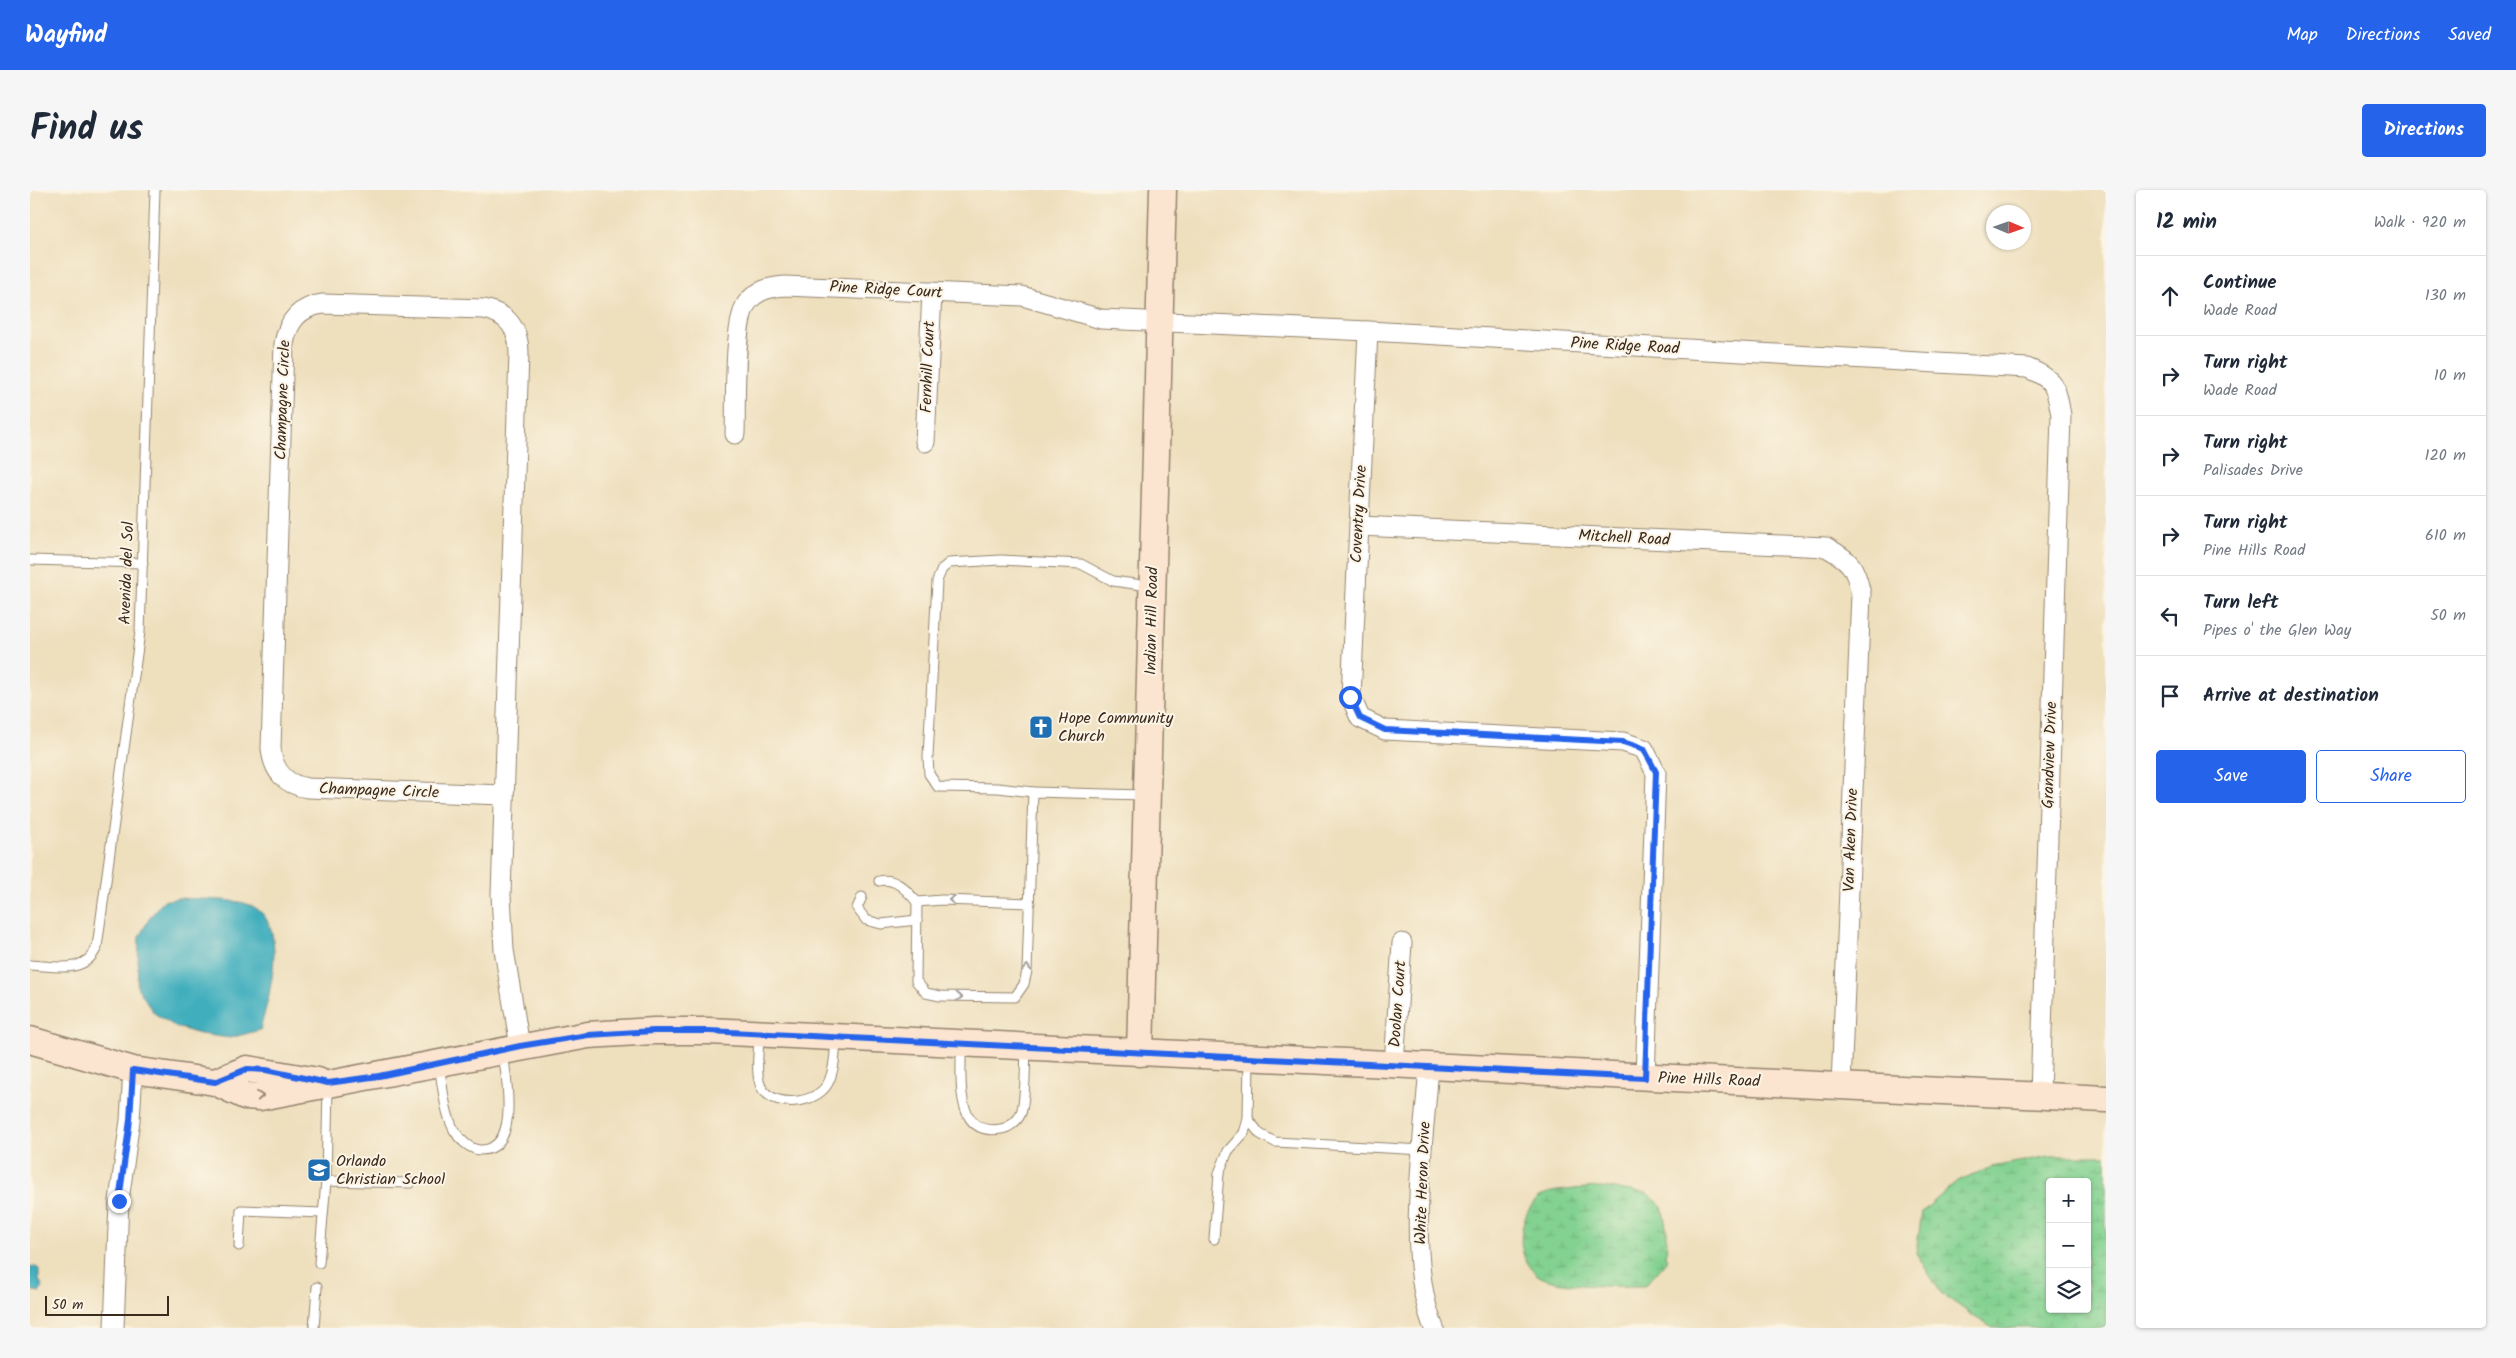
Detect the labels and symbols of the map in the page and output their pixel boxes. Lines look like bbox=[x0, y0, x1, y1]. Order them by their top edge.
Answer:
north arrow bbox=[1986, 205, 2031, 250]
street label: Pine Ridge Court bbox=[829, 275, 944, 305]
street label: Fernhill Court bbox=[914, 320, 942, 413]
street label: Pine Ridge Road bbox=[1570, 331, 1681, 361]
street label: Champagne Circle bbox=[268, 339, 298, 461]
street label: Coventry Drive bbox=[1344, 464, 1374, 564]
street label: Avenida del Sol bbox=[113, 521, 141, 625]
street label: Mitchell Road bbox=[1577, 523, 1672, 553]
street label: Indian Hill Road bbox=[1139, 565, 1165, 676]
route start bbox=[1339, 686, 1362, 709]
street label: Grandview Drive bbox=[2036, 701, 2064, 809]
place label: Hope Community Church bbox=[1058, 706, 1174, 749]
church icon: Hope Community Church bbox=[1028, 714, 1054, 740]
street label: Champagne Circle bbox=[318, 776, 440, 806]
street label: Van Aken Drive bbox=[1837, 788, 1865, 892]
one-way arrow bbox=[948, 895, 956, 906]
street label: Doolan Court bbox=[1382, 959, 1414, 1048]
one-way arrow bbox=[1021, 964, 1032, 972]
one-way arrow bbox=[955, 991, 963, 1002]
street label: Pine Hills Road bbox=[1657, 1066, 1762, 1094]
one-way arrow bbox=[256, 1091, 264, 1102]
street label: White Heron Drive bbox=[1408, 1121, 1438, 1245]
place label: Orlando Christian School bbox=[336, 1149, 445, 1192]
school or university icon: Orlando Christian School bbox=[306, 1157, 332, 1183]
route end bbox=[108, 1190, 131, 1213]
scale bar bbox=[45, 1293, 169, 1316]

